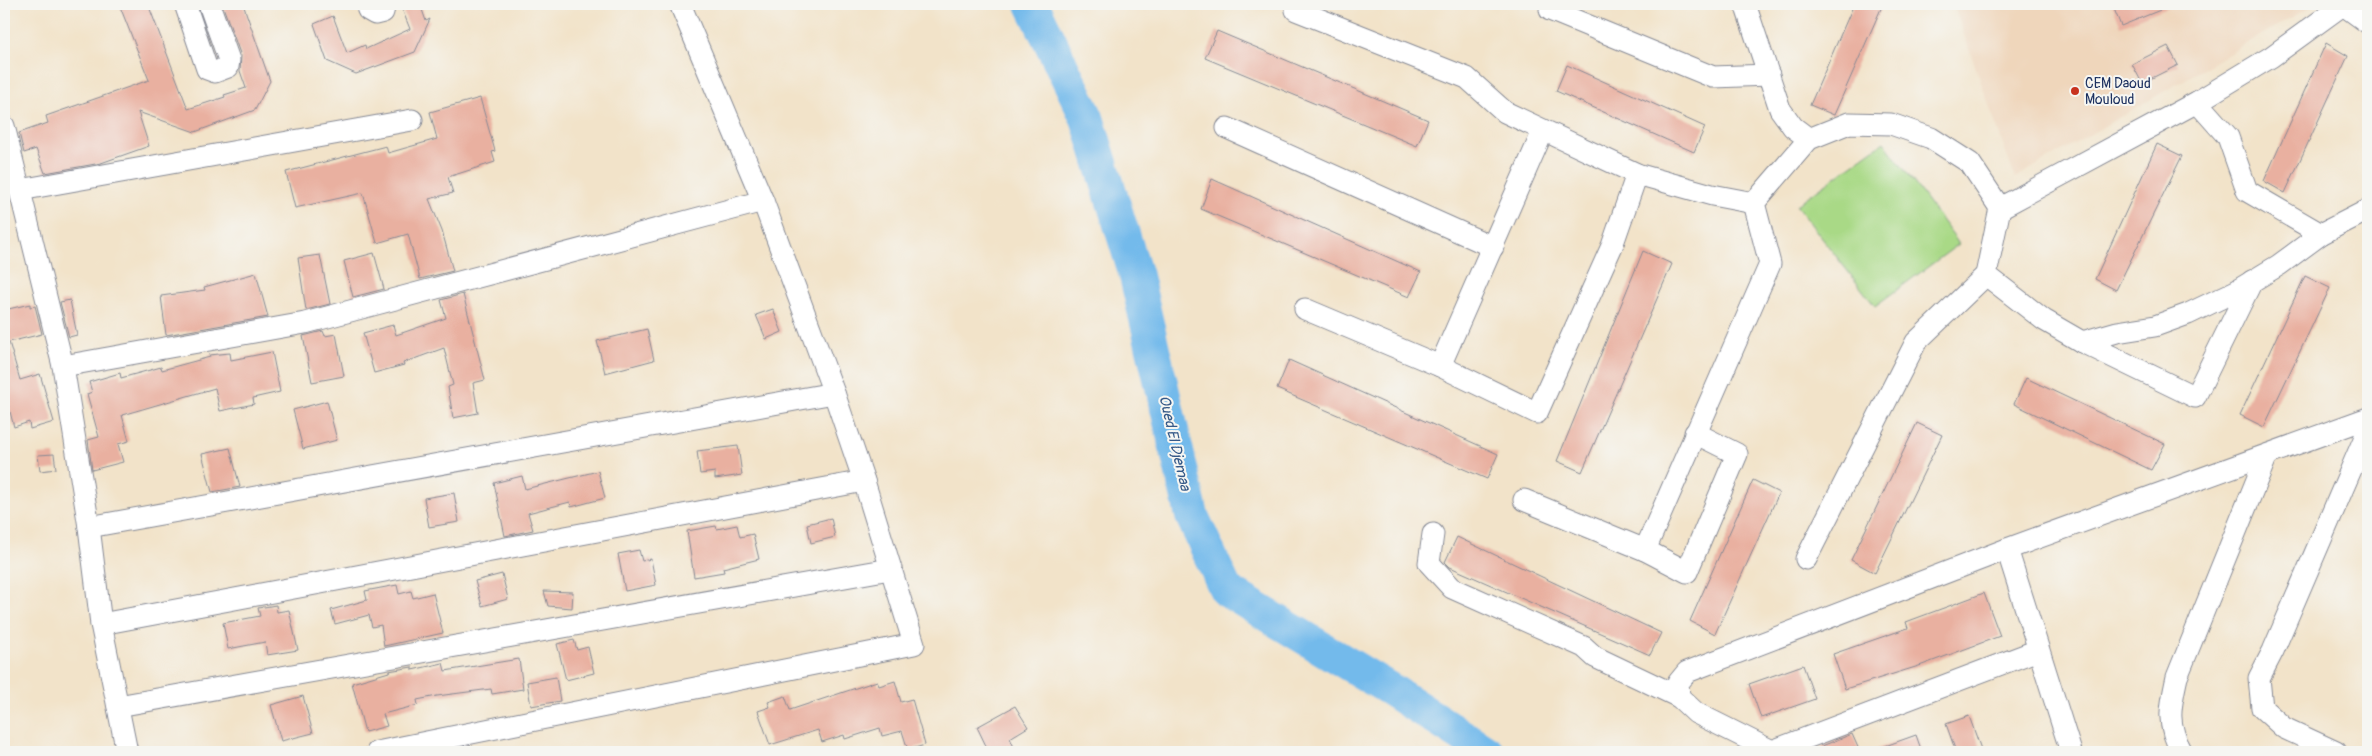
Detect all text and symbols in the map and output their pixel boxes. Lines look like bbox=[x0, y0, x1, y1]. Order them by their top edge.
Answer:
place label: CEM Daoud Mouloud bbox=[2085, 75, 2151, 108]
marker: CEM Daoud Mouloud bbox=[2069, 85, 2081, 97]
water label: Oued El Djemaa bbox=[1154, 394, 1195, 494]

